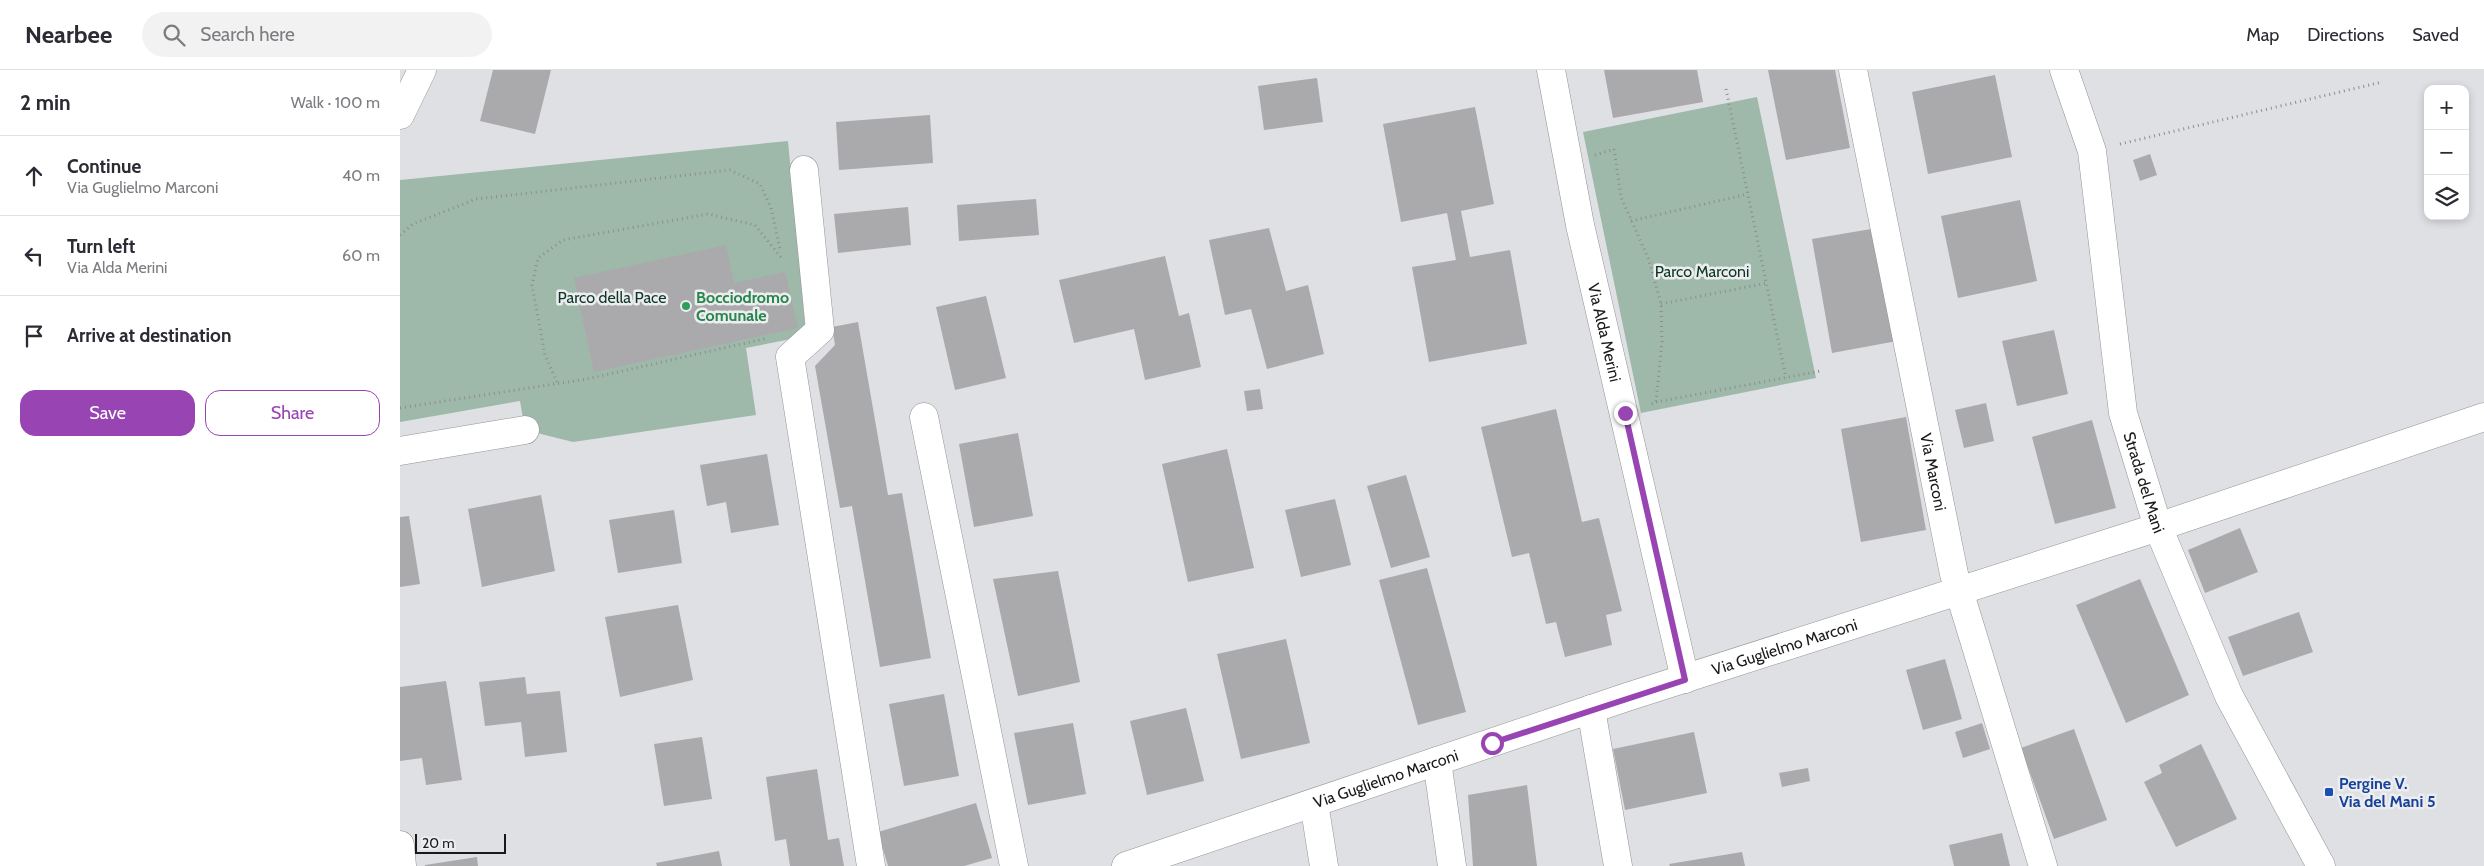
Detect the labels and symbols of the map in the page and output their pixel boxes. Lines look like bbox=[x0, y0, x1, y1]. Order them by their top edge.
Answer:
park label: Parco Marconi bbox=[1655, 262, 1749, 281]
street label: Via Alda Merini bbox=[1584, 281, 1625, 384]
park label: Parco della Pace bbox=[558, 288, 666, 307]
place label: Bocciodromo Comunale bbox=[696, 288, 789, 325]
marker: Bocciodromo Comunale bbox=[680, 300, 692, 312]
route end bbox=[1614, 402, 1637, 425]
street label: Strada del Mani bbox=[2119, 430, 2168, 536]
street label: Via Marconi bbox=[1916, 432, 1950, 513]
street label: Via Guglielmo Marconi bbox=[1709, 615, 1860, 679]
route start bbox=[1481, 732, 1504, 755]
street label: Via Guglielmo Marconi bbox=[1311, 746, 1461, 812]
place label: Pergine V. Via del Mani 5 bbox=[2339, 774, 2435, 811]
marker: Pergine V. Via del Mani 5 bbox=[2323, 786, 2335, 798]
scale bar bbox=[415, 831, 506, 854]

